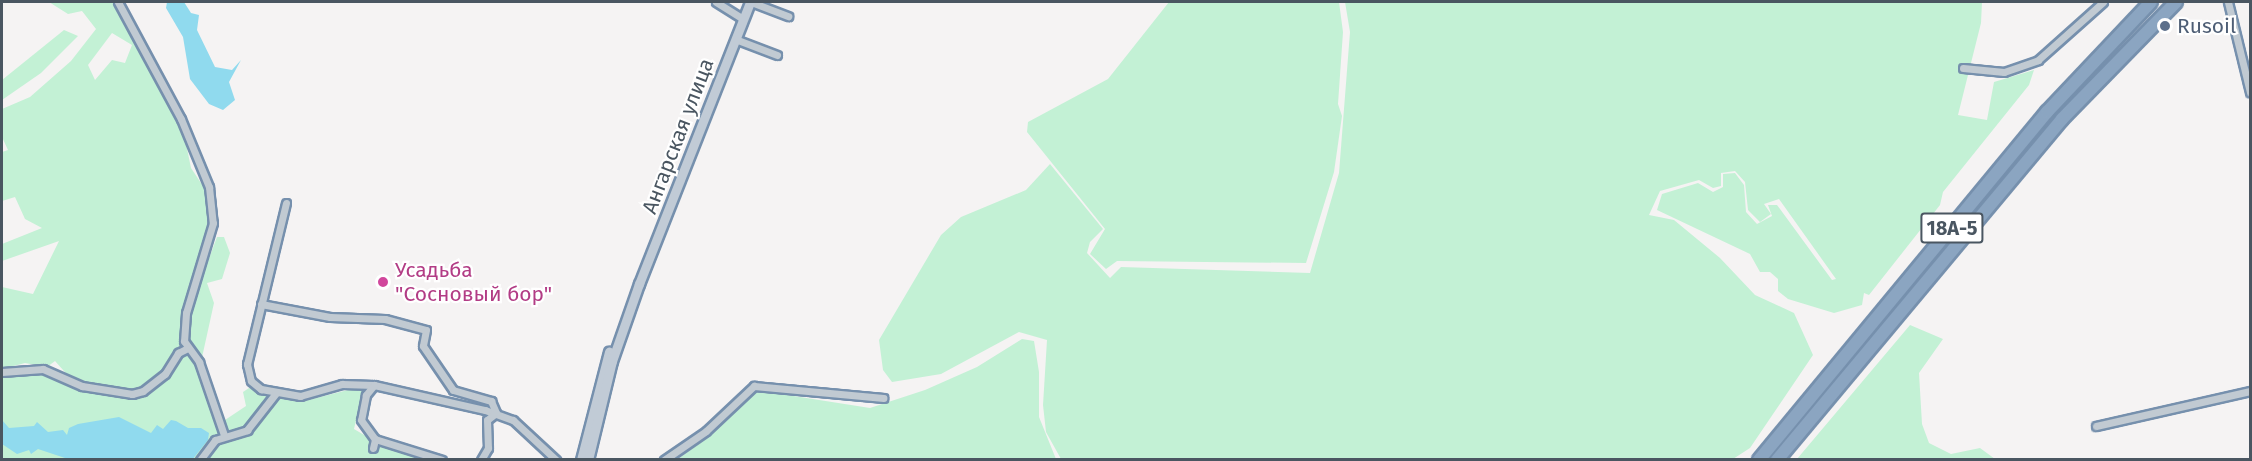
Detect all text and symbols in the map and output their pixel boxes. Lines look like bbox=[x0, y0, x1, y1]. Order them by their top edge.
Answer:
place label: Rusoil bbox=[2177, 13, 2236, 39]
marker: Rusoil bbox=[2158, 19, 2172, 33]
street label: Ангарская улица bbox=[637, 55, 719, 217]
road number: 18А-5 bbox=[1919, 211, 1985, 245]
place label: Усадьба "Сосновый бор" bbox=[395, 257, 552, 307]
marker: Усадьба "Сосновый бор" bbox=[376, 275, 390, 289]

